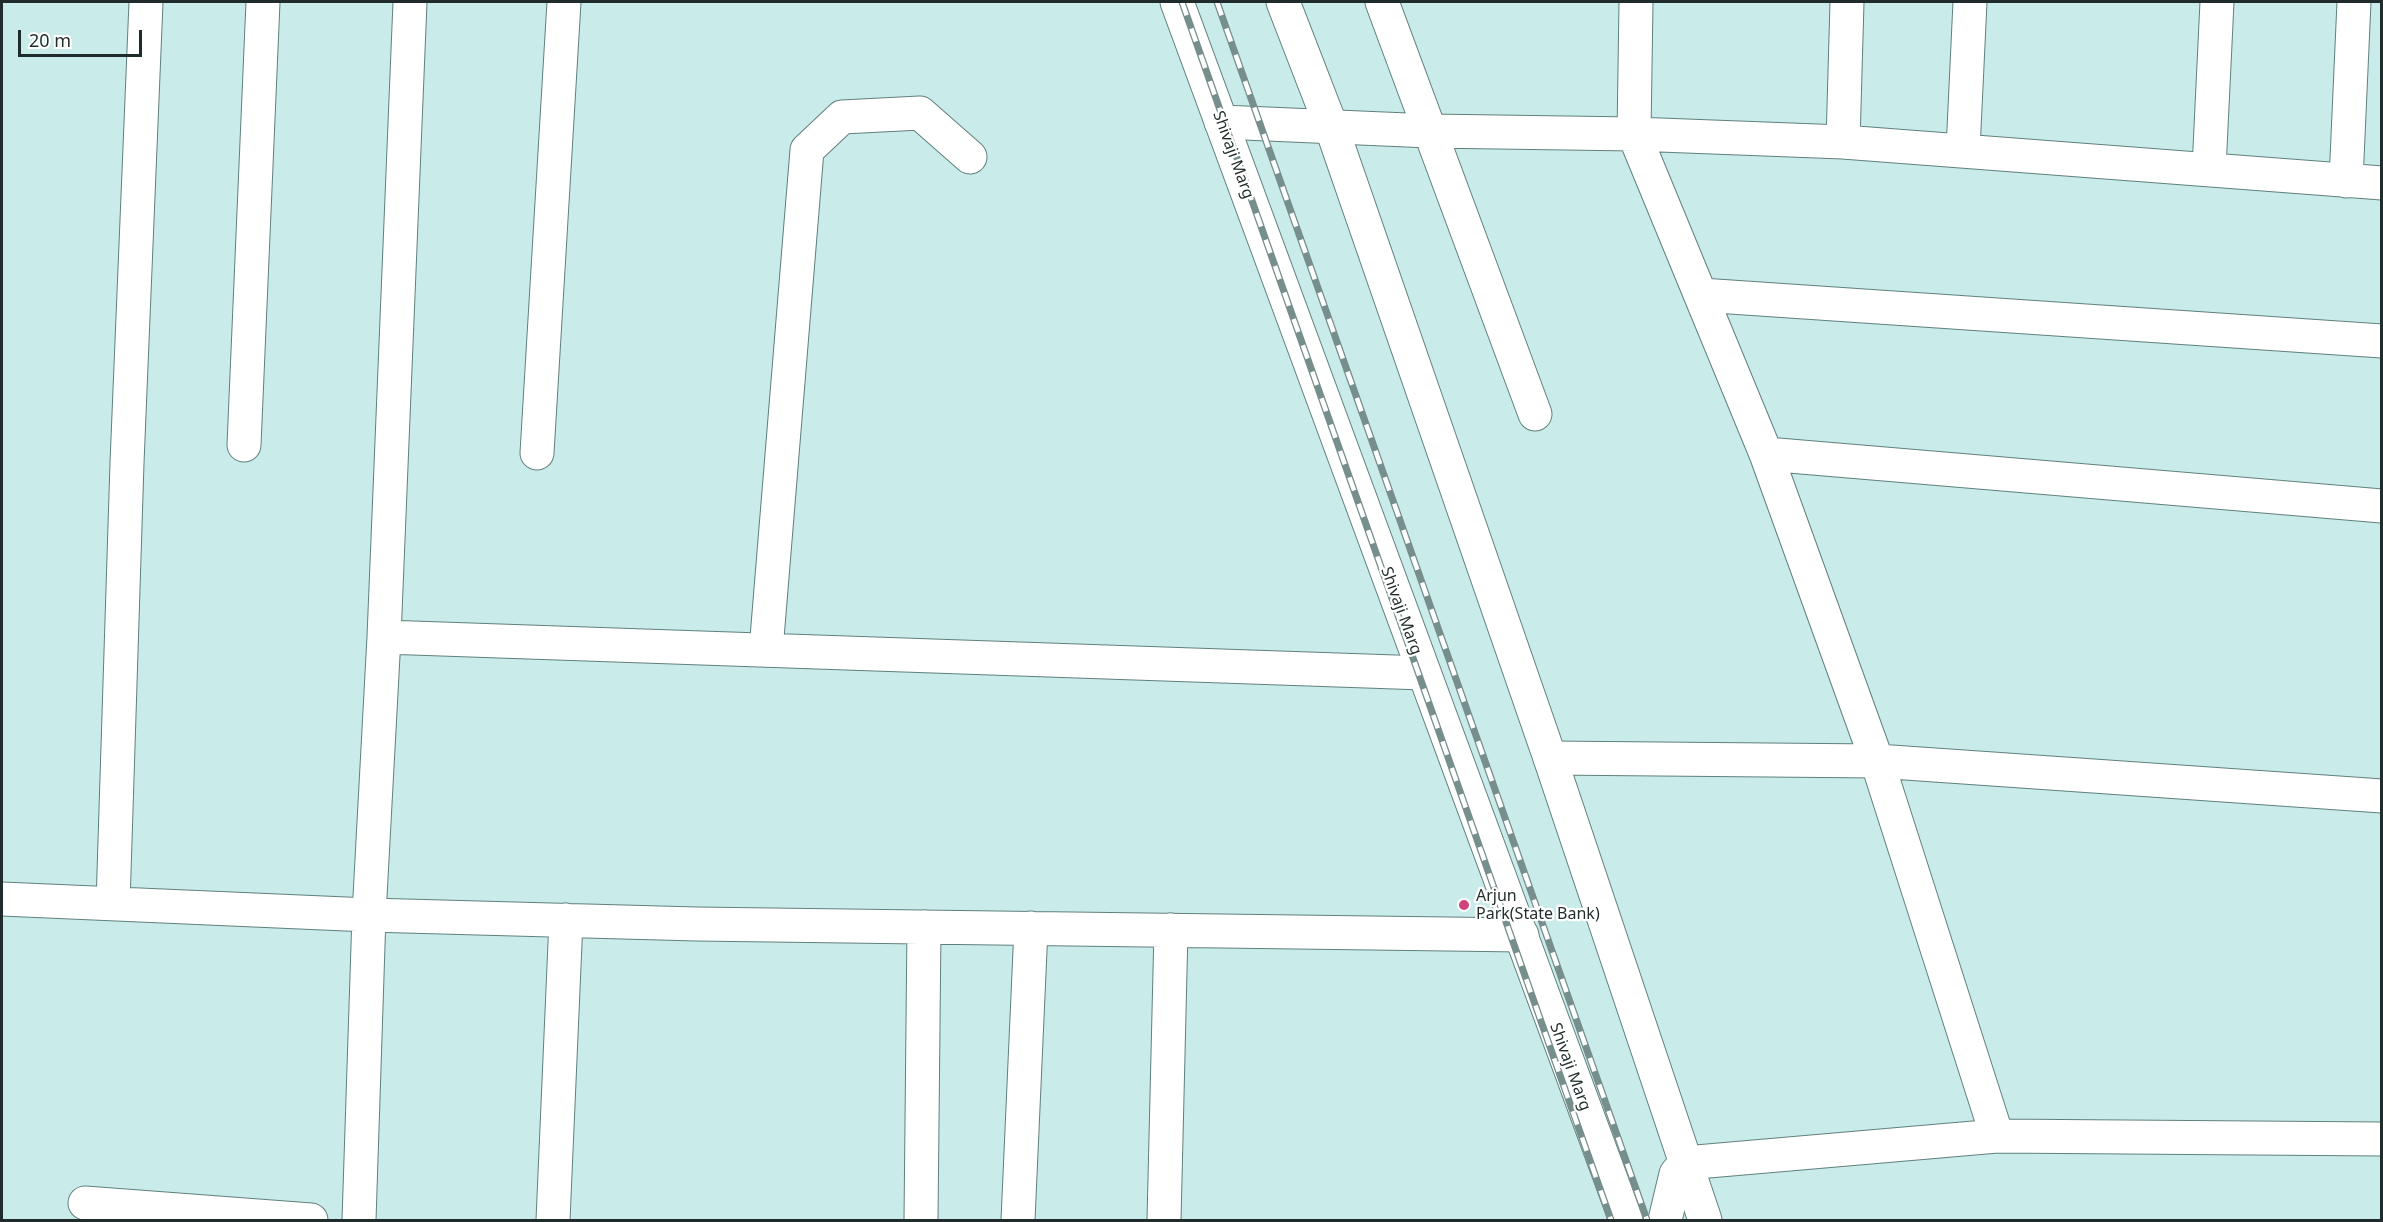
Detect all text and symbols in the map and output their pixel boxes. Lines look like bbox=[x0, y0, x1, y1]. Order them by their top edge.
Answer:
scale bar bbox=[21, 18, 146, 56]
text: 20 m bbox=[29, 28, 71, 52]
street label: Shivaji Marg bbox=[1208, 108, 1258, 202]
street label: Shivaji Marg bbox=[1376, 564, 1426, 658]
place label: Arjun Park(State Bank) bbox=[1476, 886, 1600, 924]
marker: Arjun Park(State Bank) bbox=[1457, 898, 1471, 912]
street label: Shivaji Marg bbox=[1545, 1020, 1595, 1114]

